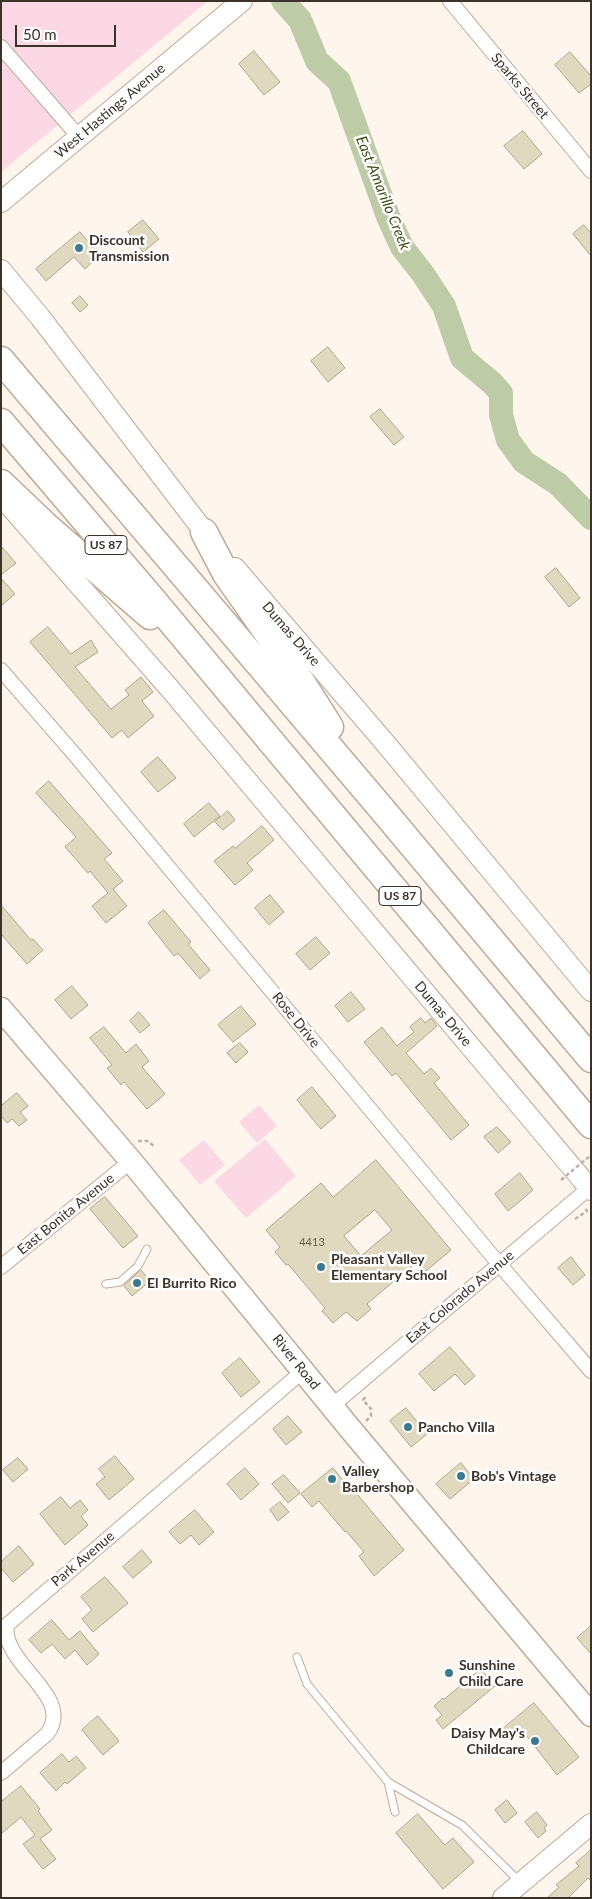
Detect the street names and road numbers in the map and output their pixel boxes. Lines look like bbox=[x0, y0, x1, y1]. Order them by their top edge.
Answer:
street label: Sparks Street bbox=[488, 50, 552, 122]
street label: West Hastings Avenue bbox=[51, 60, 169, 162]
road number: US 87 bbox=[85, 536, 127, 554]
street label: Dumas Drive bbox=[258, 598, 324, 670]
road number: US 87 bbox=[379, 886, 421, 906]
street label: Dumas Drive bbox=[411, 978, 475, 1050]
street label: Rose Drive bbox=[268, 989, 324, 1051]
street label: East Bonita Avenue bbox=[14, 1170, 118, 1258]
street label: East Colorado Avenue bbox=[403, 1247, 517, 1347]
street label: River Road bbox=[269, 1331, 323, 1393]
street label: Park Avenue bbox=[48, 1528, 118, 1590]

